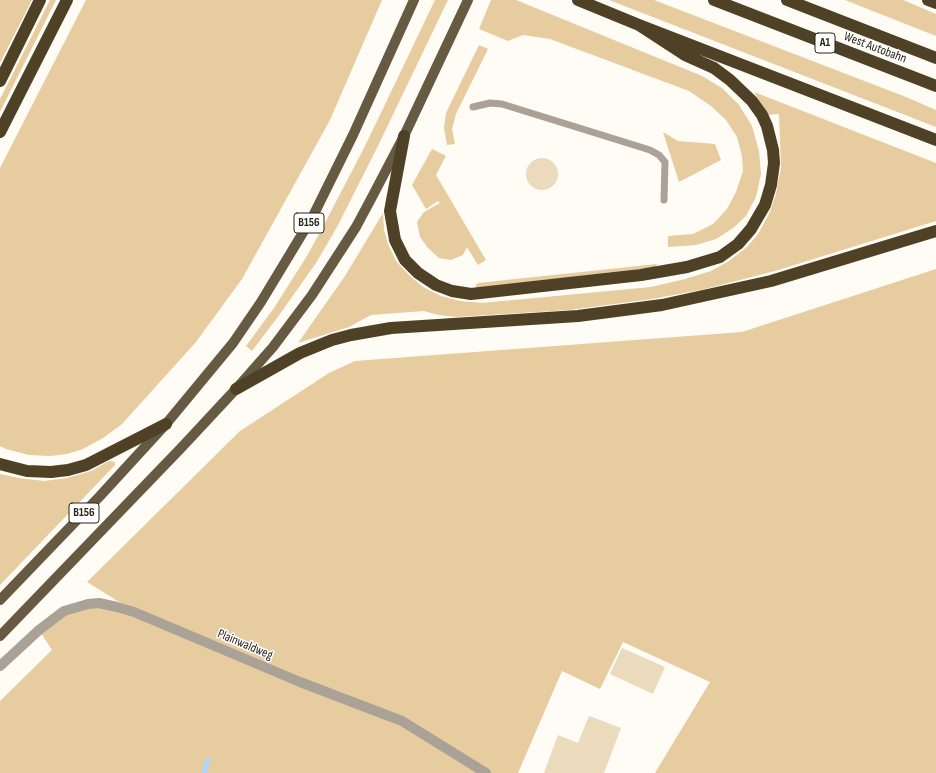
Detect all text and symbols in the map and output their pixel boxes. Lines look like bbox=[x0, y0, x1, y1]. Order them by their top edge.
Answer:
street label: West Autobahn bbox=[841, 29, 909, 67]
road number: A1 bbox=[815, 33, 835, 53]
road number: B156 bbox=[294, 213, 324, 233]
road number: B156 bbox=[69, 503, 99, 523]
street label: Plainwaldweg bbox=[215, 626, 275, 664]

